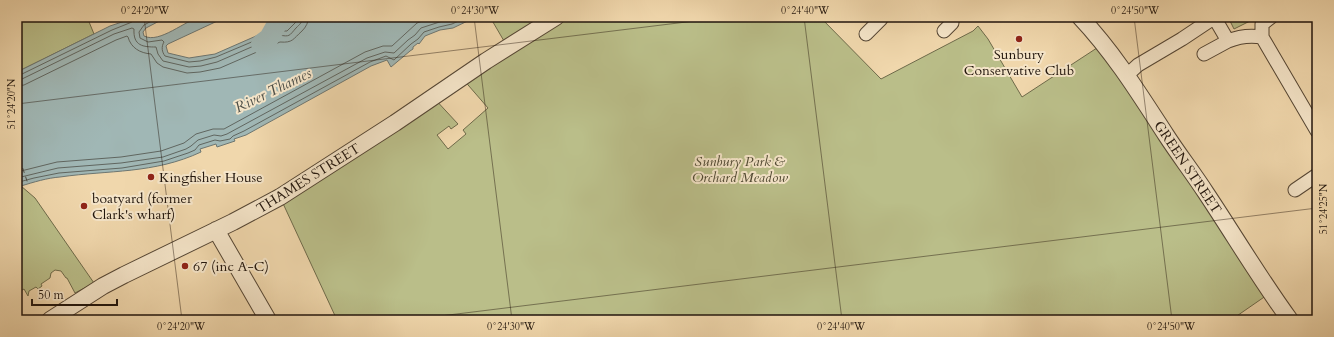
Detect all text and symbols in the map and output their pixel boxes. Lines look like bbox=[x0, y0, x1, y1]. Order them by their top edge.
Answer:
text: 0°24'20"W bbox=[121, 4, 170, 18]
text: 0°24'30"W bbox=[451, 4, 500, 18]
text: 0°24'40"W bbox=[781, 4, 830, 18]
text: 0°24'50"W bbox=[1111, 4, 1160, 18]
marker: Sunbury Conservative Club bbox=[1014, 34, 1024, 44]
place label: Sunbury Conservative Club bbox=[964, 45, 1074, 80]
water label: River Thames bbox=[231, 63, 315, 117]
text: 51°24'20"N bbox=[5, 78, 19, 129]
street label: GREEN STREET bbox=[1149, 117, 1226, 217]
street label: THAMES STREET bbox=[253, 139, 364, 218]
park label: Sunbury Park & Orchard Meadow bbox=[692, 152, 788, 187]
place label: Kingfisher House bbox=[159, 168, 263, 187]
marker: Kingfisher House bbox=[146, 172, 156, 182]
text: 51°24'25"N bbox=[1317, 183, 1331, 234]
place label: boatyard (former Clark's wharf) bbox=[92, 189, 193, 224]
marker: boatyard (former Clark's wharf) bbox=[79, 201, 89, 211]
place label: 67 (inc A-C) bbox=[193, 257, 269, 276]
marker: 67 (inc A-C) bbox=[180, 261, 190, 271]
scale bar bbox=[32, 281, 117, 307]
text: 50 m bbox=[38, 287, 65, 303]
text: 0°24'20"W bbox=[157, 320, 206, 334]
text: 0°24'30"W bbox=[487, 320, 536, 334]
text: 0°24'40"W bbox=[817, 320, 866, 334]
text: 0°24'50"W bbox=[1147, 320, 1196, 334]

